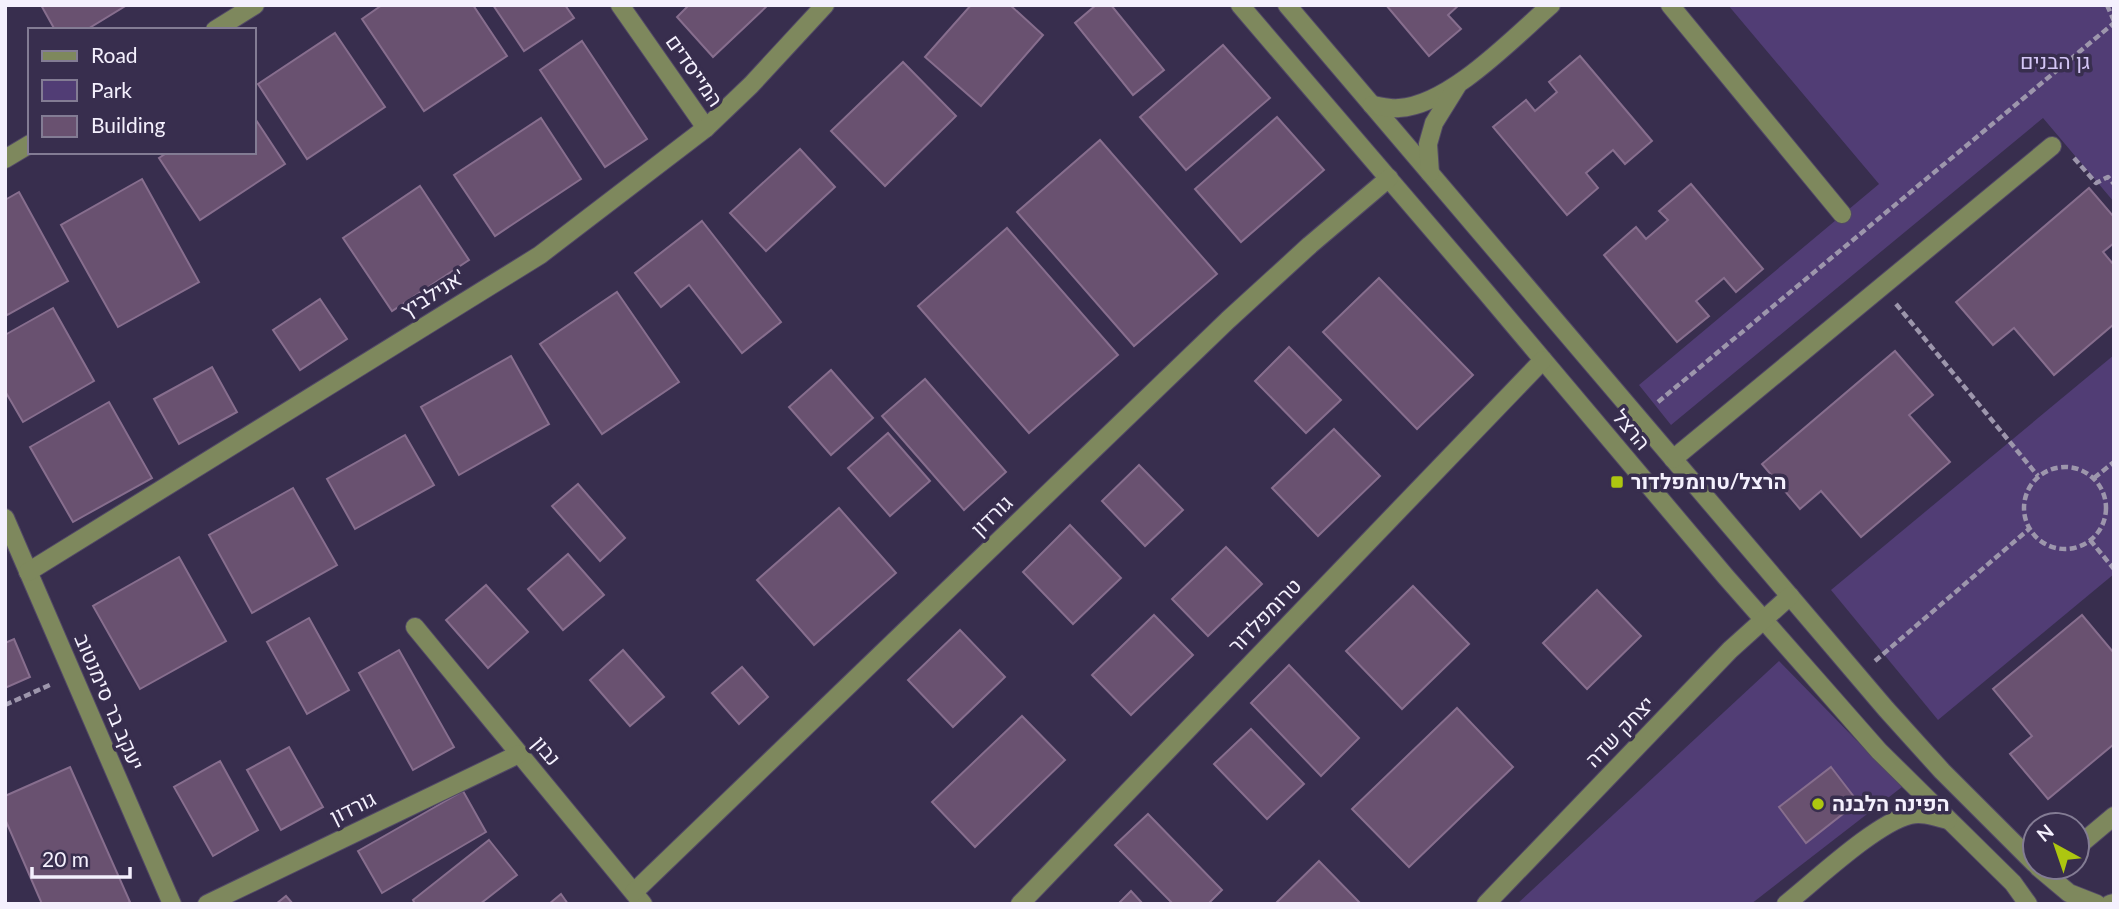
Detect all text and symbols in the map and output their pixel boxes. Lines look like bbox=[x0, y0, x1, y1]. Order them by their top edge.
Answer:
legend bbox=[28, 28, 256, 154]
street label: המייסדים bbox=[661, 29, 729, 111]
text: Road bbox=[91, 42, 138, 67]
park label: גן הבנים bbox=[2020, 48, 2090, 73]
text: Park bbox=[91, 77, 132, 102]
text: Building bbox=[91, 112, 166, 137]
street label: אנילביץ' bbox=[395, 263, 469, 322]
street label: הרצל bbox=[1608, 404, 1656, 454]
place label: הרצל/טרומפלדור bbox=[1631, 468, 1786, 493]
marker: הרצל/טרומפלדור bbox=[1609, 474, 1625, 490]
street label: גורדון bbox=[965, 489, 1017, 541]
street label: טרומפלדור bbox=[1222, 572, 1306, 658]
street label: יעקב בר סימנטוב bbox=[70, 630, 150, 773]
street label: יצחק שדה bbox=[1579, 690, 1659, 772]
street label: נבון bbox=[528, 730, 567, 770]
street label: גורדון bbox=[325, 785, 379, 828]
place label: הפינה הלבנה bbox=[1832, 790, 1950, 815]
marker: הפינה הלבנה bbox=[1810, 796, 1826, 812]
north arrow bbox=[2021, 811, 2091, 881]
text: N bbox=[2032, 819, 2058, 846]
scale bar bbox=[32, 836, 130, 880]
text: 20 m bbox=[42, 846, 89, 871]

